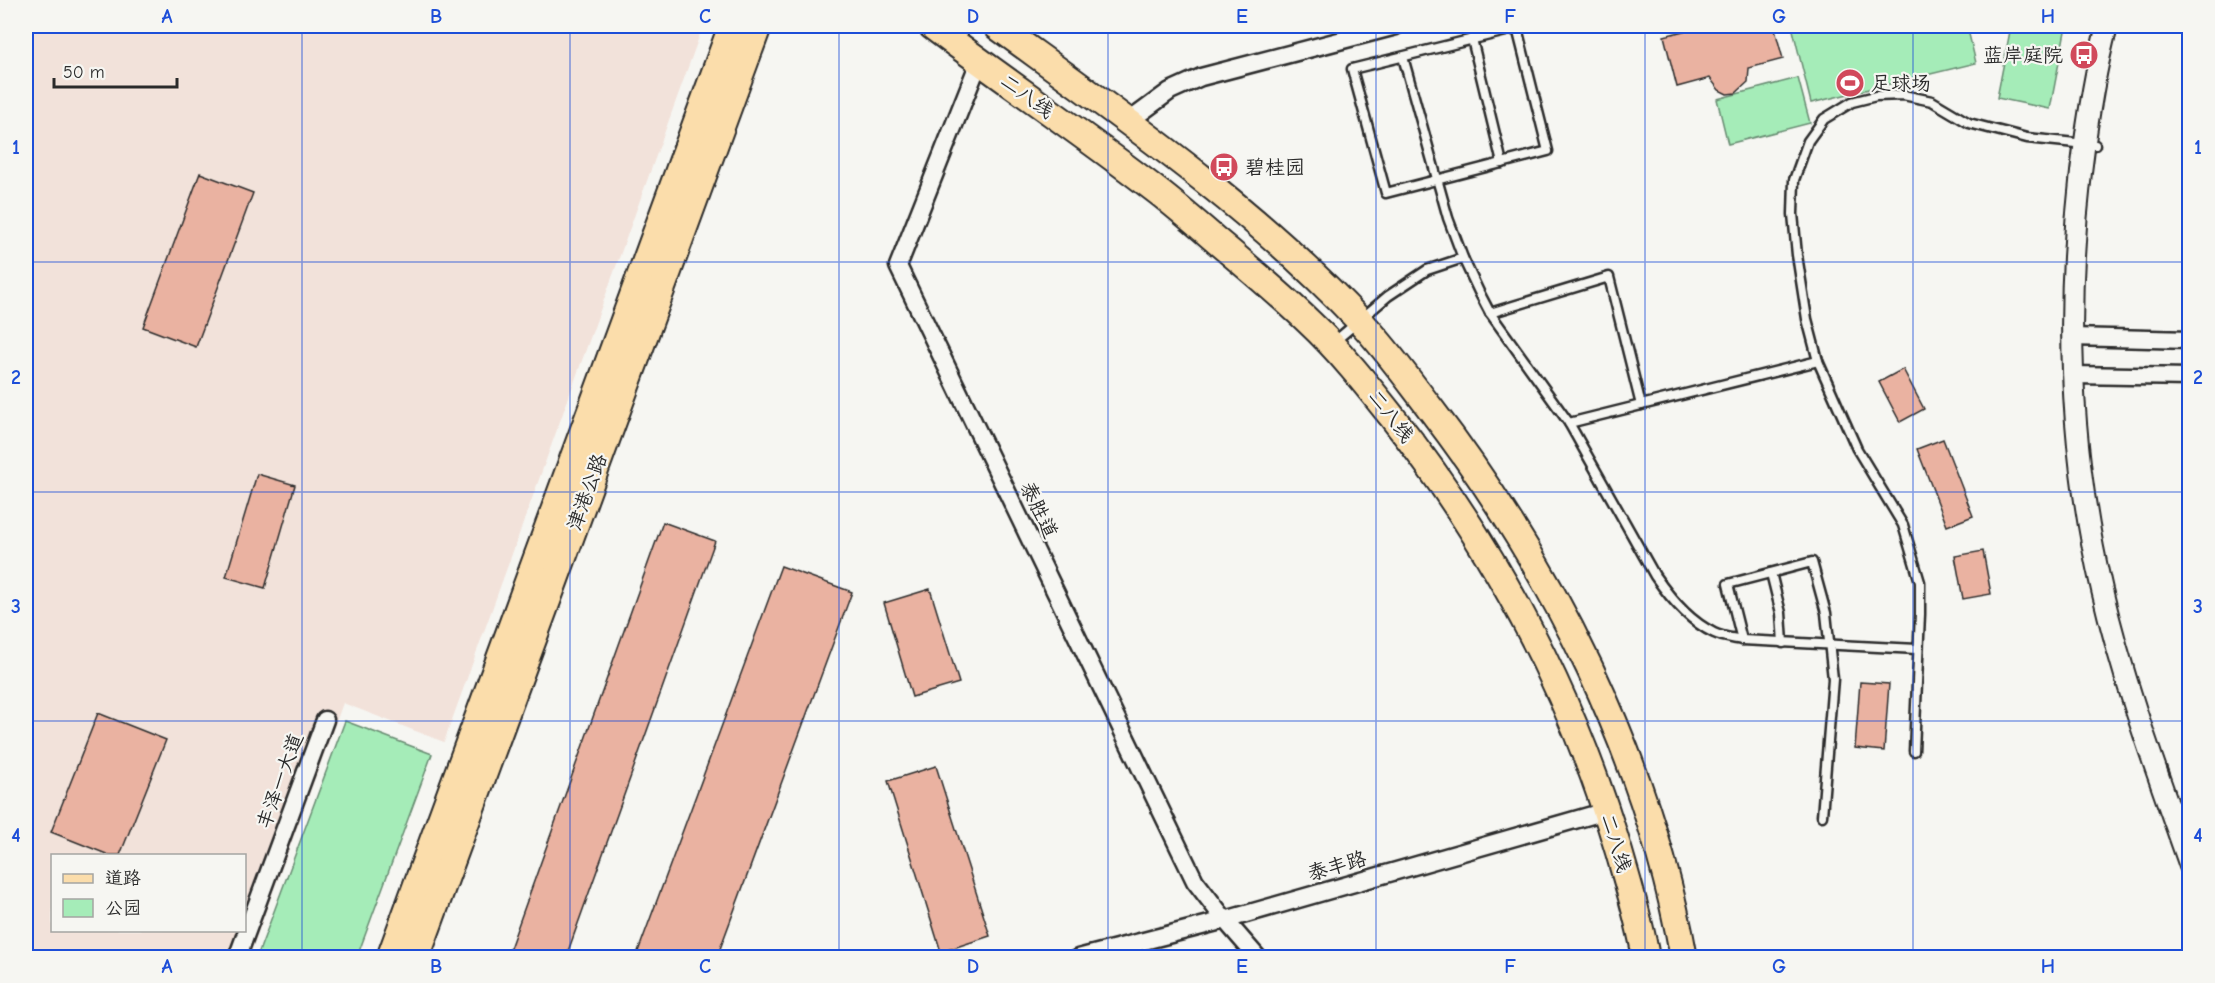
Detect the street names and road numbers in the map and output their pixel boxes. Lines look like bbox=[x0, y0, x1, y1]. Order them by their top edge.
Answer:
street label: 二八线 bbox=[996, 69, 1058, 123]
street label: 二八线 bbox=[1363, 385, 1419, 447]
street label: 津港公路 bbox=[563, 450, 612, 534]
street label: 泰胜道 bbox=[1016, 478, 1062, 542]
street label: 丰泽一大道 bbox=[252, 730, 308, 832]
street label: 二八线 bbox=[1596, 811, 1636, 875]
street label: 泰丰路 bbox=[1305, 846, 1370, 885]

